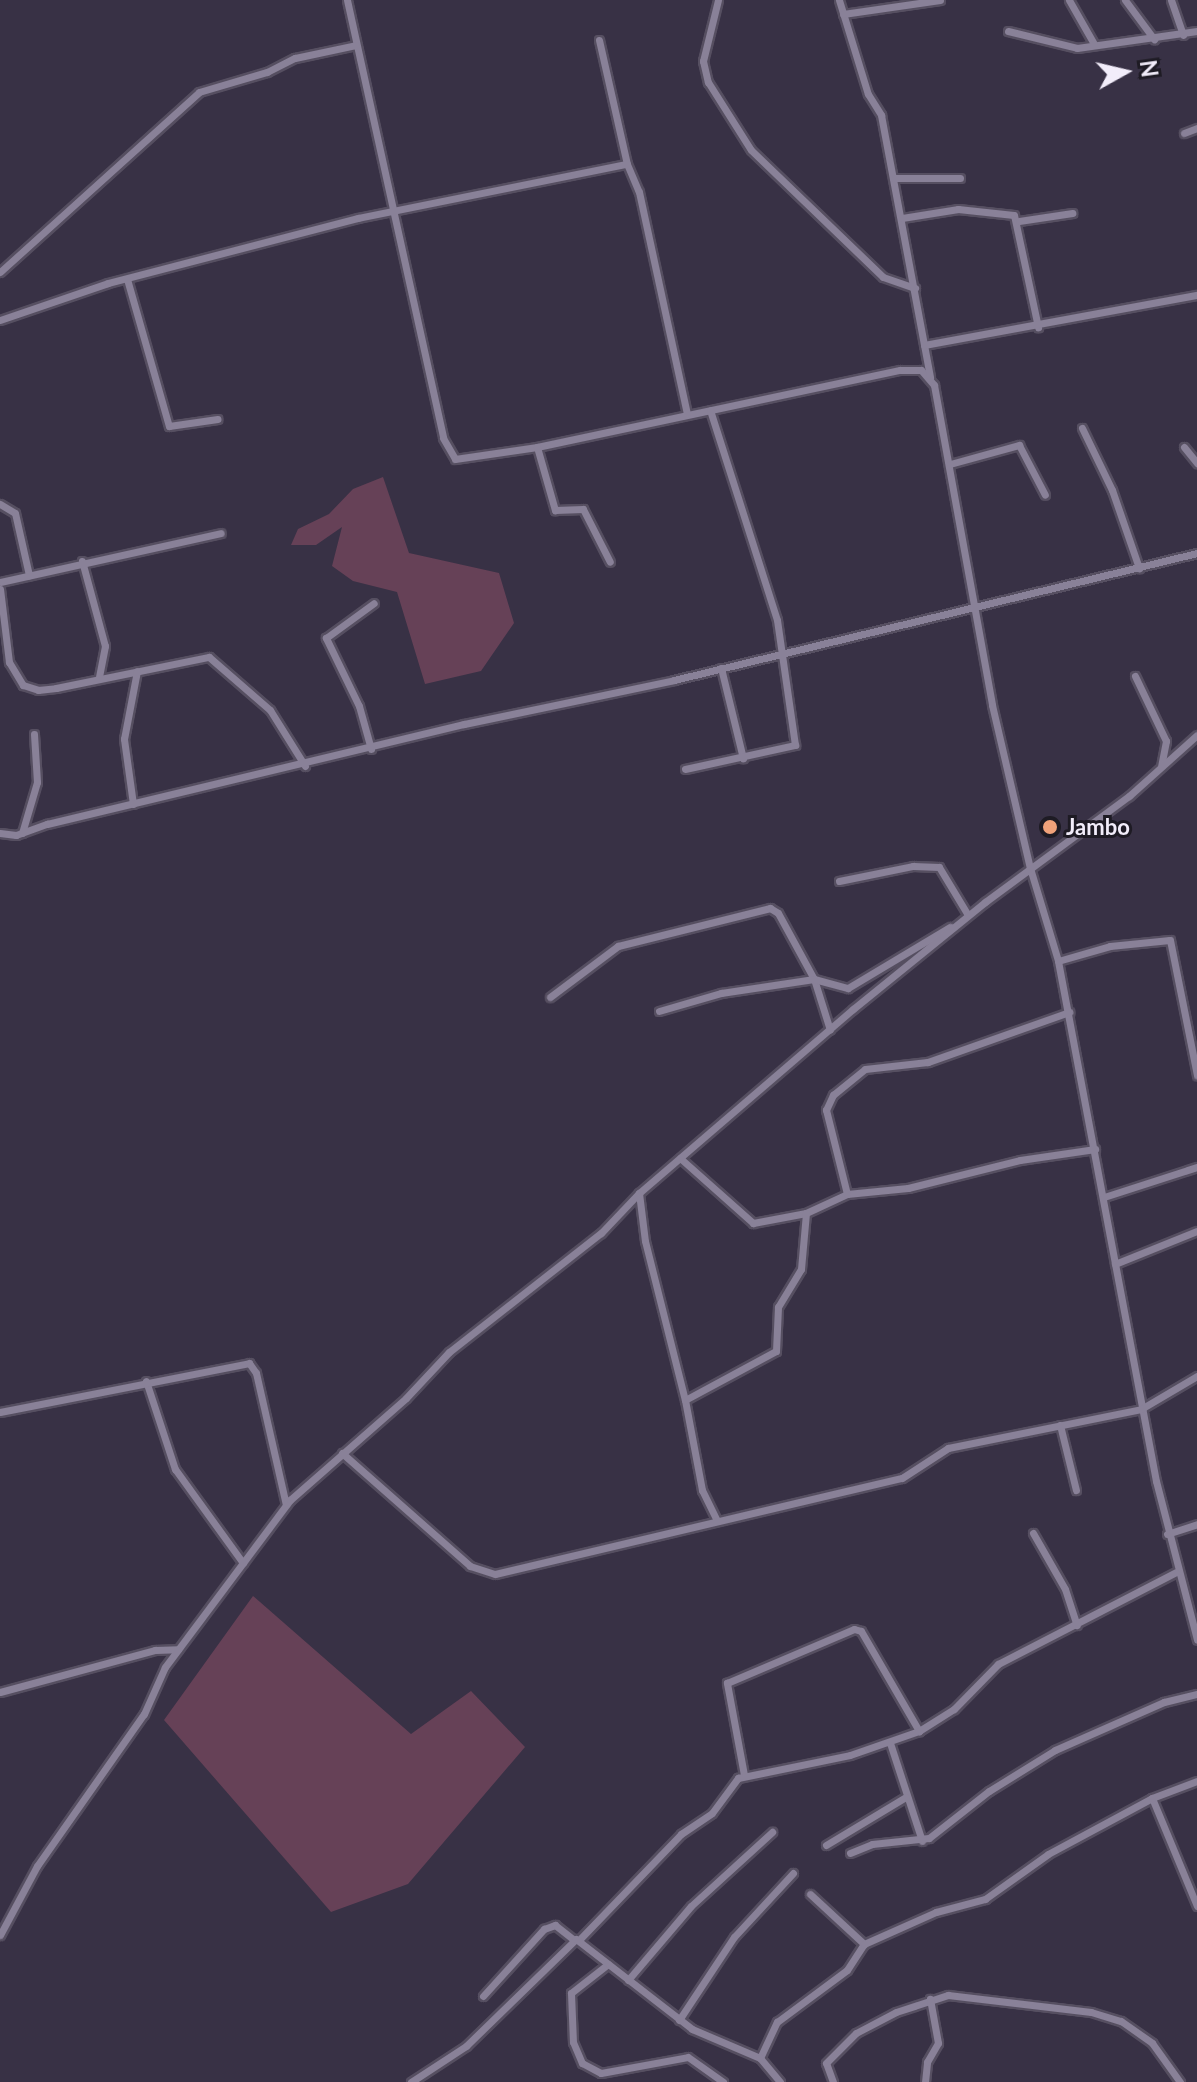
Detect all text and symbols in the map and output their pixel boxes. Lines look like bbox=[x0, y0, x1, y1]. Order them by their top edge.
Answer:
north arrow bbox=[1085, 32, 1165, 112]
text: N bbox=[1135, 58, 1164, 79]
place label: Jambo bbox=[1066, 814, 1130, 840]
marker: Jambo bbox=[1041, 818, 1059, 836]

